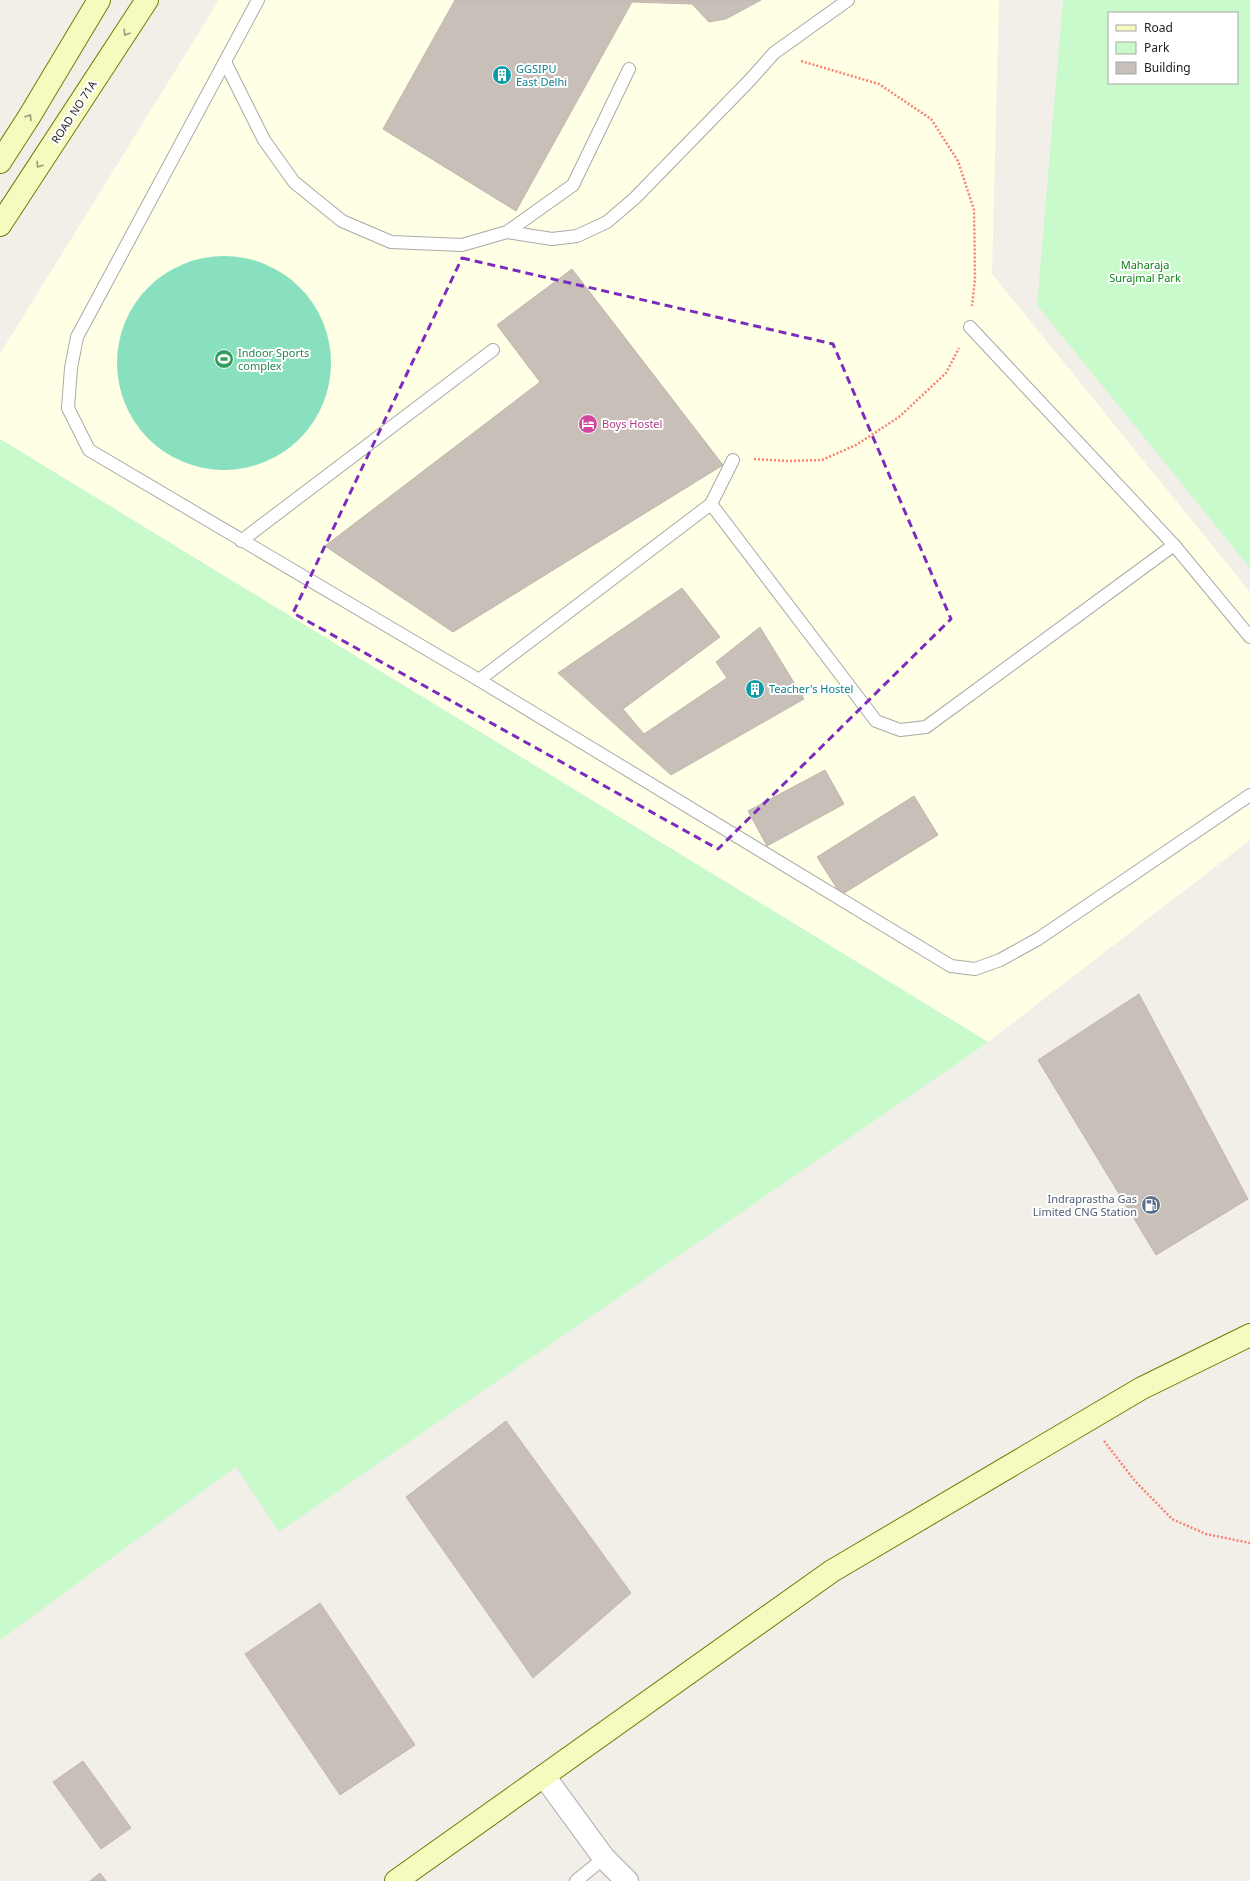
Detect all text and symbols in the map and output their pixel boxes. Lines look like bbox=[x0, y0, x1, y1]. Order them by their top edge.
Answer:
legend bbox=[1108, 12, 1238, 84]
text: Road bbox=[1144, 19, 1173, 36]
one-way arrow bbox=[124, 28, 131, 35]
text: Park bbox=[1144, 39, 1170, 56]
text: Building bbox=[1144, 59, 1191, 76]
place label: GGSIPU East Delhi bbox=[516, 61, 567, 89]
building icon: GGSIPU East Delhi bbox=[491, 64, 513, 86]
street label: ROAD NO 71A bbox=[48, 76, 100, 146]
one-way arrow bbox=[24, 114, 31, 121]
one-way arrow bbox=[36, 161, 44, 168]
park label: Maharaja Surajmal Park bbox=[1109, 257, 1181, 285]
place label: Indoor Sports complex bbox=[238, 345, 309, 373]
sports icon: Indoor Sports complex bbox=[213, 348, 235, 370]
hotel icon: Boys Hostel bbox=[577, 413, 599, 435]
place label: Boys Hostel bbox=[602, 416, 662, 431]
building icon: Teacher's Hostel bbox=[744, 678, 766, 700]
place label: Teacher's Hostel bbox=[769, 681, 853, 696]
place label: Indraprastha Gas Limited CNG Station bbox=[1033, 1191, 1137, 1219]
fuel station icon: Indraprastha Gas Limited CNG Station bbox=[1140, 1194, 1162, 1216]

